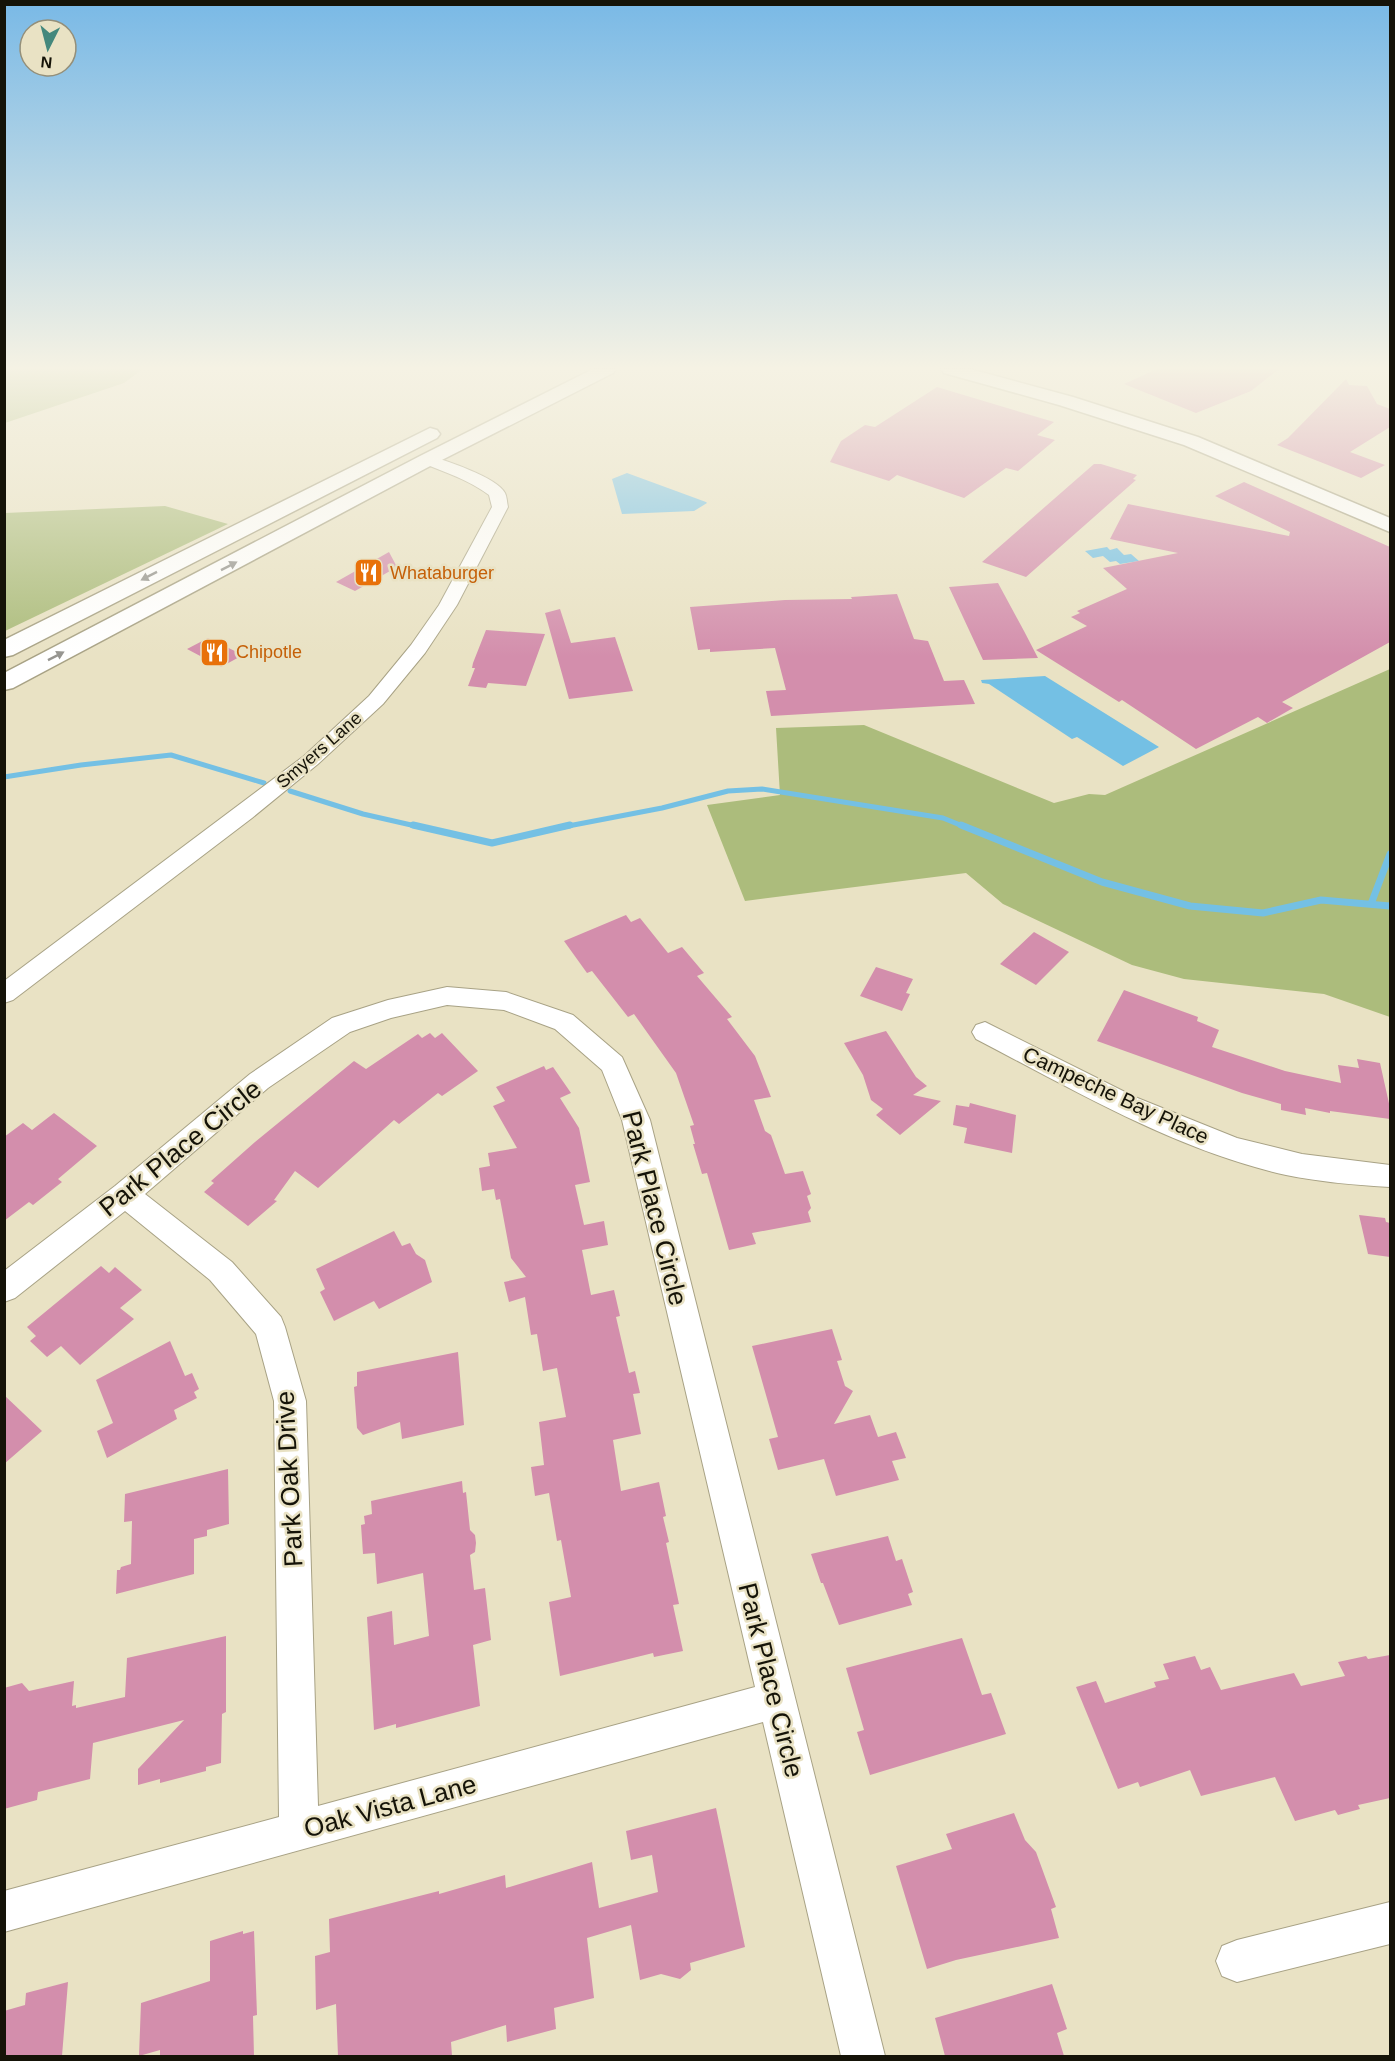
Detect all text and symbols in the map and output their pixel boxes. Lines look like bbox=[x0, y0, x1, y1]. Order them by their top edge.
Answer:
north arrow bbox=[18, 18, 78, 78]
text: N bbox=[40, 53, 53, 71]
restaurant icon: Whataburger bbox=[353, 557, 385, 589]
one-way arrow bbox=[221, 561, 238, 571]
place label: Whataburger bbox=[390, 563, 494, 583]
one-way arrow bbox=[141, 572, 158, 581]
restaurant icon: Chipotle bbox=[199, 636, 231, 668]
place label: Chipotle bbox=[236, 642, 302, 662]
one-way arrow bbox=[48, 651, 65, 661]
street label: Smyers Lane bbox=[272, 708, 366, 792]
street label: Campeche Bay Place bbox=[1020, 1042, 1212, 1148]
street label: Park Place Circle bbox=[93, 1074, 267, 1222]
street label: Park Place Circle bbox=[616, 1108, 694, 1308]
street label: Park Oak Drive bbox=[269, 1390, 309, 1568]
street label: Park Place Circle bbox=[732, 1580, 810, 1780]
street label: Oak Vista Lane bbox=[300, 1769, 480, 1843]

